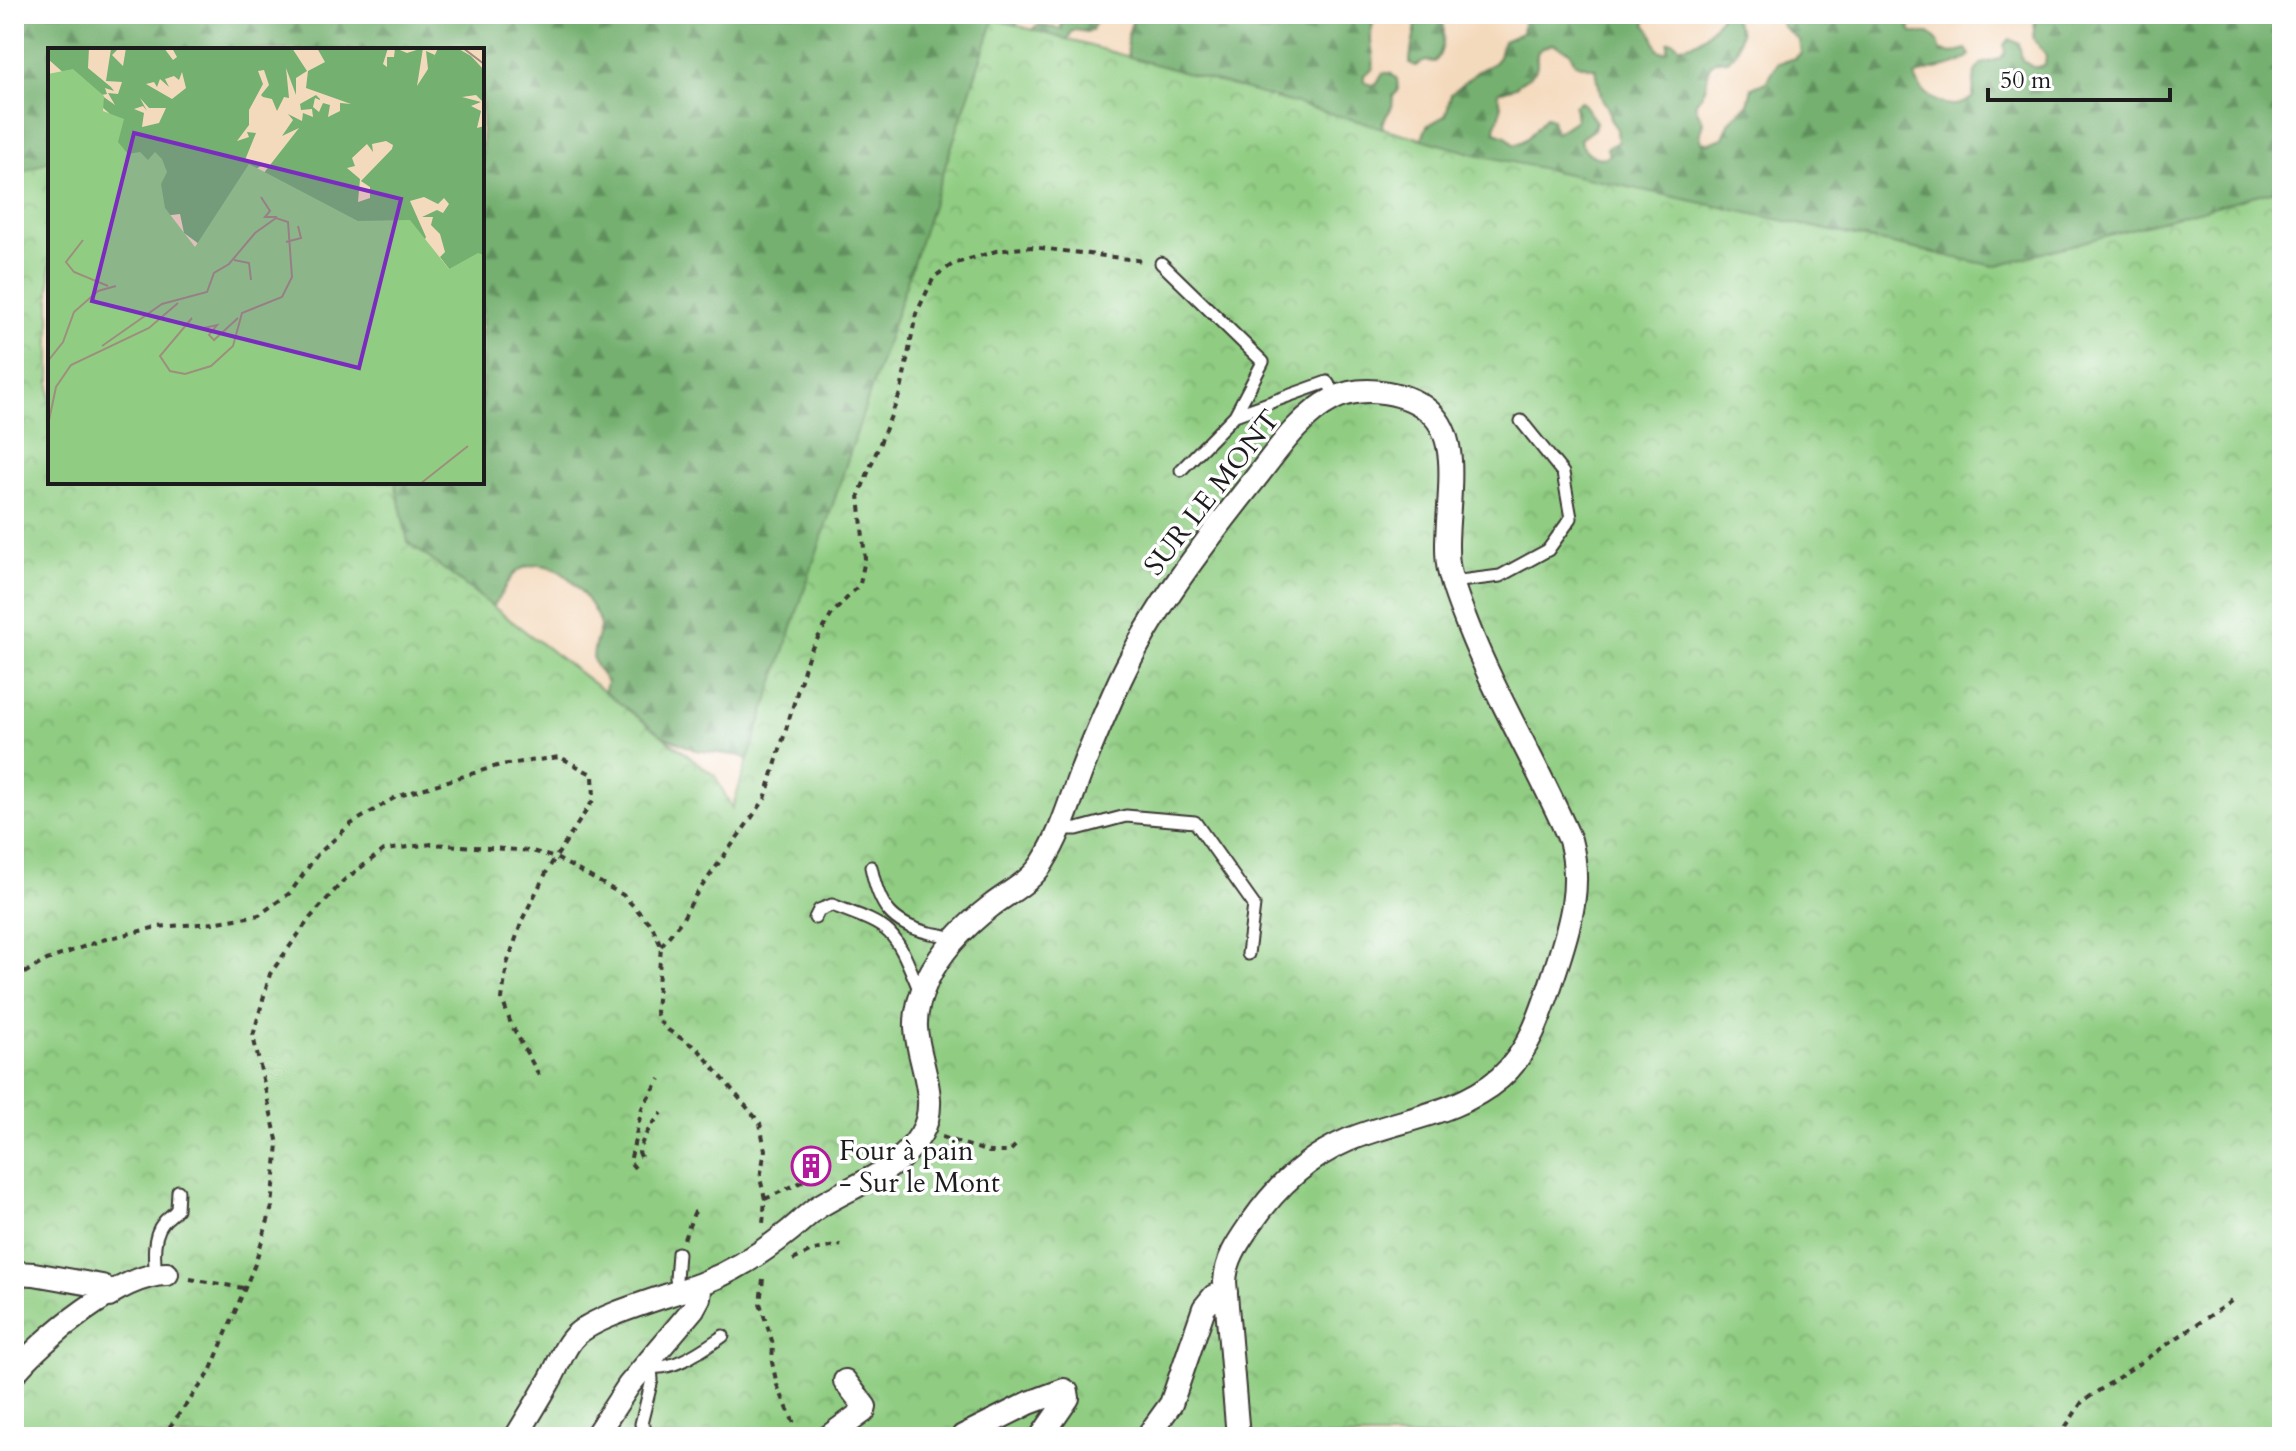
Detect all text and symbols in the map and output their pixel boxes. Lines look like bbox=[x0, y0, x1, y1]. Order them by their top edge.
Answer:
inset map bbox=[48, 48, 484, 484]
scale bar bbox=[1988, 52, 2170, 102]
text: 50 m bbox=[2000, 64, 2052, 97]
street label: SUR LE MONT bbox=[1135, 402, 1288, 583]
place label: Four à pain - Sur le Mont bbox=[839, 1132, 1000, 1202]
building icon: Four à pain - Sur le Mont bbox=[790, 1145, 832, 1187]

